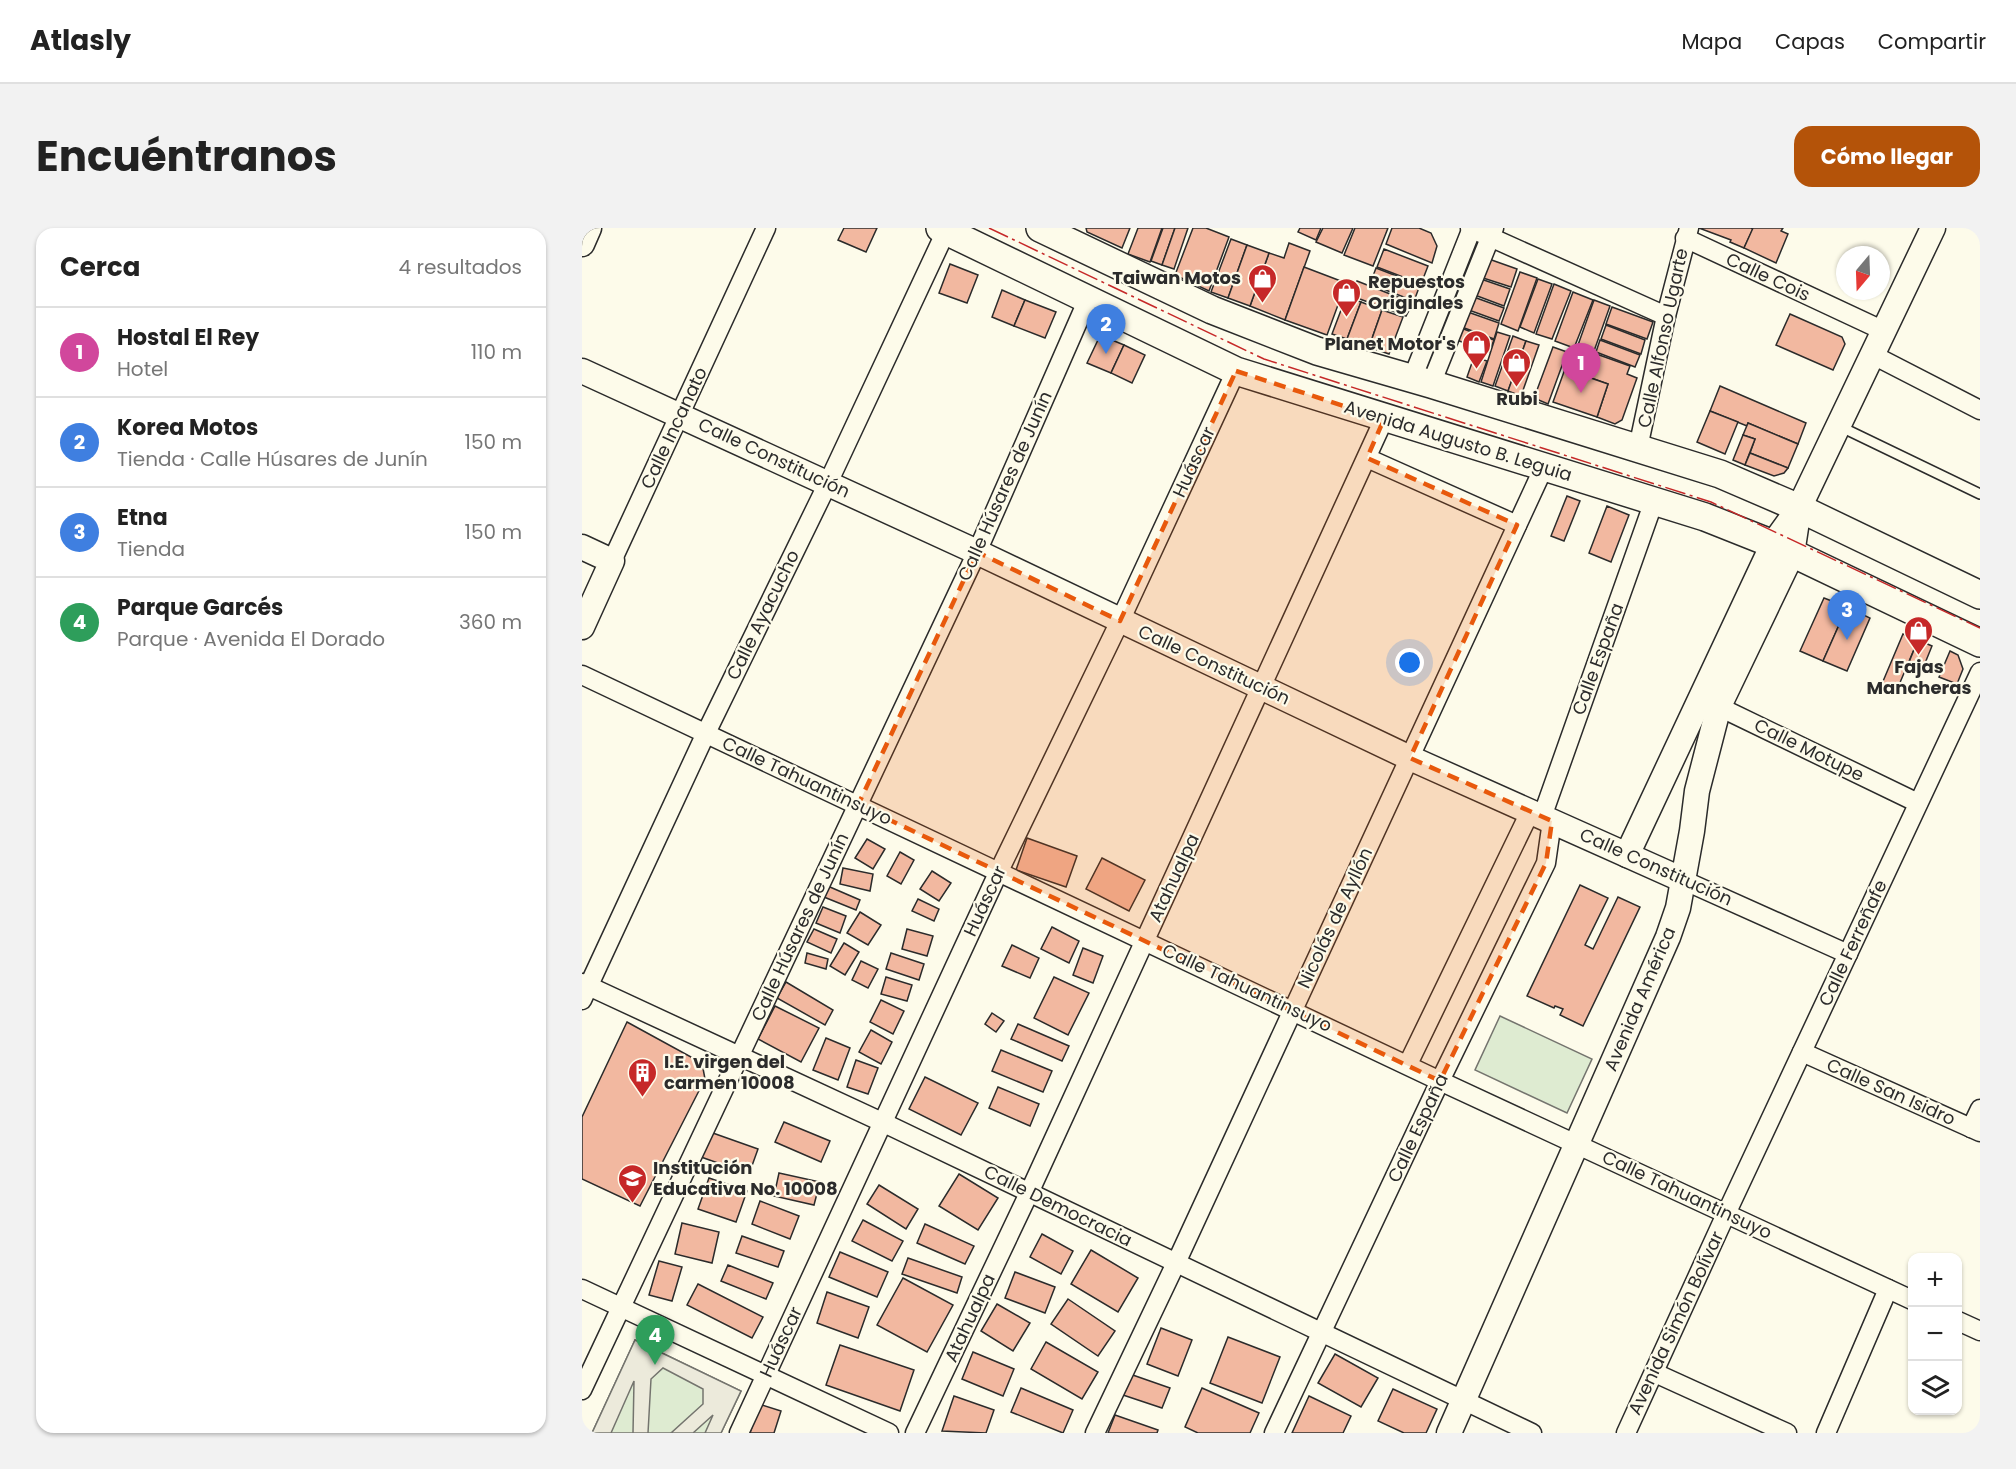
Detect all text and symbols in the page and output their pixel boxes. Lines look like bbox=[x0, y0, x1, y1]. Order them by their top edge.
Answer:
text: Atlasly bbox=[30, 21, 131, 60]
text: Mapa bbox=[1681, 27, 1742, 56]
text: Capas bbox=[1775, 27, 1845, 56]
text: Compartir bbox=[1878, 27, 1986, 56]
button: Cómo llegar bbox=[1794, 126, 1980, 187]
text: Encuéntranos bbox=[36, 127, 337, 186]
street label: Calle Alfonso Ugarte bbox=[1631, 246, 1694, 430]
street label: Calle Cois bbox=[1722, 246, 1814, 307]
north arrow bbox=[1836, 246, 1890, 300]
text: Cerca bbox=[60, 249, 140, 285]
text: 4 resultados bbox=[399, 253, 522, 281]
shop icon: Taiwan Motos bbox=[1246, 262, 1278, 304]
place label: Taiwan Motos bbox=[1112, 265, 1241, 290]
place label: Repuestos Originales bbox=[1368, 269, 1465, 315]
shop icon: Repuestos Originales bbox=[1331, 276, 1363, 318]
pin: 2 bbox=[1086, 304, 1126, 354]
text: Hostal El Rey bbox=[117, 322, 259, 353]
shop icon: Planet Motor's bbox=[1461, 328, 1493, 370]
place label: Planet Motor's bbox=[1324, 331, 1456, 356]
text: 1 bbox=[76, 338, 83, 366]
text: 110 m bbox=[471, 338, 522, 366]
pin: 1 bbox=[1562, 344, 1600, 393]
shop icon: Rubi bbox=[1501, 346, 1533, 388]
text: Hotel bbox=[117, 355, 168, 383]
street label: Calle Incanato bbox=[634, 363, 713, 493]
place label: Rubi bbox=[1496, 386, 1538, 411]
street label: Calle Húsares de Junín bbox=[951, 387, 1058, 585]
street label: Avenida Augusto B. Leguia bbox=[1341, 394, 1575, 487]
street label: Calle Constitución bbox=[694, 411, 854, 504]
text: Korea Motos bbox=[117, 412, 258, 443]
street label: Huáscar bbox=[1166, 422, 1221, 501]
text: 2 bbox=[74, 428, 85, 456]
text: 150 m bbox=[465, 428, 522, 456]
text: Tienda · Calle Húsares de Junín bbox=[117, 445, 428, 473]
text: Etna bbox=[117, 502, 168, 533]
text: 3 bbox=[73, 518, 86, 546]
text: 150 m bbox=[465, 518, 522, 546]
text: Tienda bbox=[117, 535, 185, 563]
street label: Calle Ayacucho bbox=[720, 546, 805, 684]
pin: 3 bbox=[1828, 590, 1866, 640]
text: Parque Garcés bbox=[117, 592, 283, 623]
street label: Calle España bbox=[1566, 599, 1629, 718]
text: 4 bbox=[73, 608, 86, 636]
text: 360 m bbox=[459, 608, 522, 636]
shop icon: Fajas Mancheras bbox=[1903, 614, 1935, 656]
street label: Calle Constitución bbox=[1134, 618, 1294, 711]
text: Parque · Avenida El Dorado bbox=[117, 625, 385, 653]
your location bbox=[1395, 648, 1424, 677]
place label: Fajas Mancheras bbox=[1867, 654, 1971, 700]
street label: Calle Motupe bbox=[1750, 712, 1868, 787]
street label: Calle Tahuantinsuyo bbox=[718, 730, 896, 831]
street label: Calle Constitución bbox=[1576, 822, 1737, 911]
street label: Calle Húsares de Junín bbox=[745, 829, 854, 1025]
street label: Atahualpa bbox=[1142, 830, 1205, 926]
street label: Nicolás de Ayllón bbox=[1291, 843, 1378, 992]
street label: Huáscar bbox=[957, 861, 1012, 940]
street label: Calle Ferreñafe bbox=[1812, 876, 1893, 1010]
street label: Avenida América bbox=[1598, 923, 1681, 1075]
street label: Calle Tahuantinsuyo bbox=[1158, 937, 1336, 1038]
place label: I.E. virgen del carmen 10008 bbox=[664, 1049, 795, 1095]
street label: Calle San Isidro bbox=[1823, 1052, 1960, 1131]
building icon: I.E. virgen del carmen 10008 bbox=[627, 1056, 659, 1098]
street label: Calle España bbox=[1381, 1069, 1454, 1186]
street label: Calle Tahuantinsuyo bbox=[1598, 1144, 1776, 1245]
place label: Institución Educativa No. 10008 bbox=[653, 1155, 838, 1201]
street label: Calle Democracia bbox=[980, 1159, 1137, 1252]
school or university icon: Institución Educativa No. 10008 bbox=[616, 1162, 648, 1204]
street label: Avenida Simón Bolívar bbox=[1622, 1227, 1729, 1419]
map controls bbox=[1908, 1253, 1962, 1415]
button: + bbox=[1908, 1253, 1962, 1307]
street label: Atahualpa bbox=[938, 1270, 1001, 1366]
street label: Huáscar bbox=[753, 1302, 808, 1381]
button: − bbox=[1908, 1307, 1962, 1361]
pin: 4 bbox=[636, 1316, 674, 1365]
button: layers bbox=[1908, 1361, 1962, 1415]

